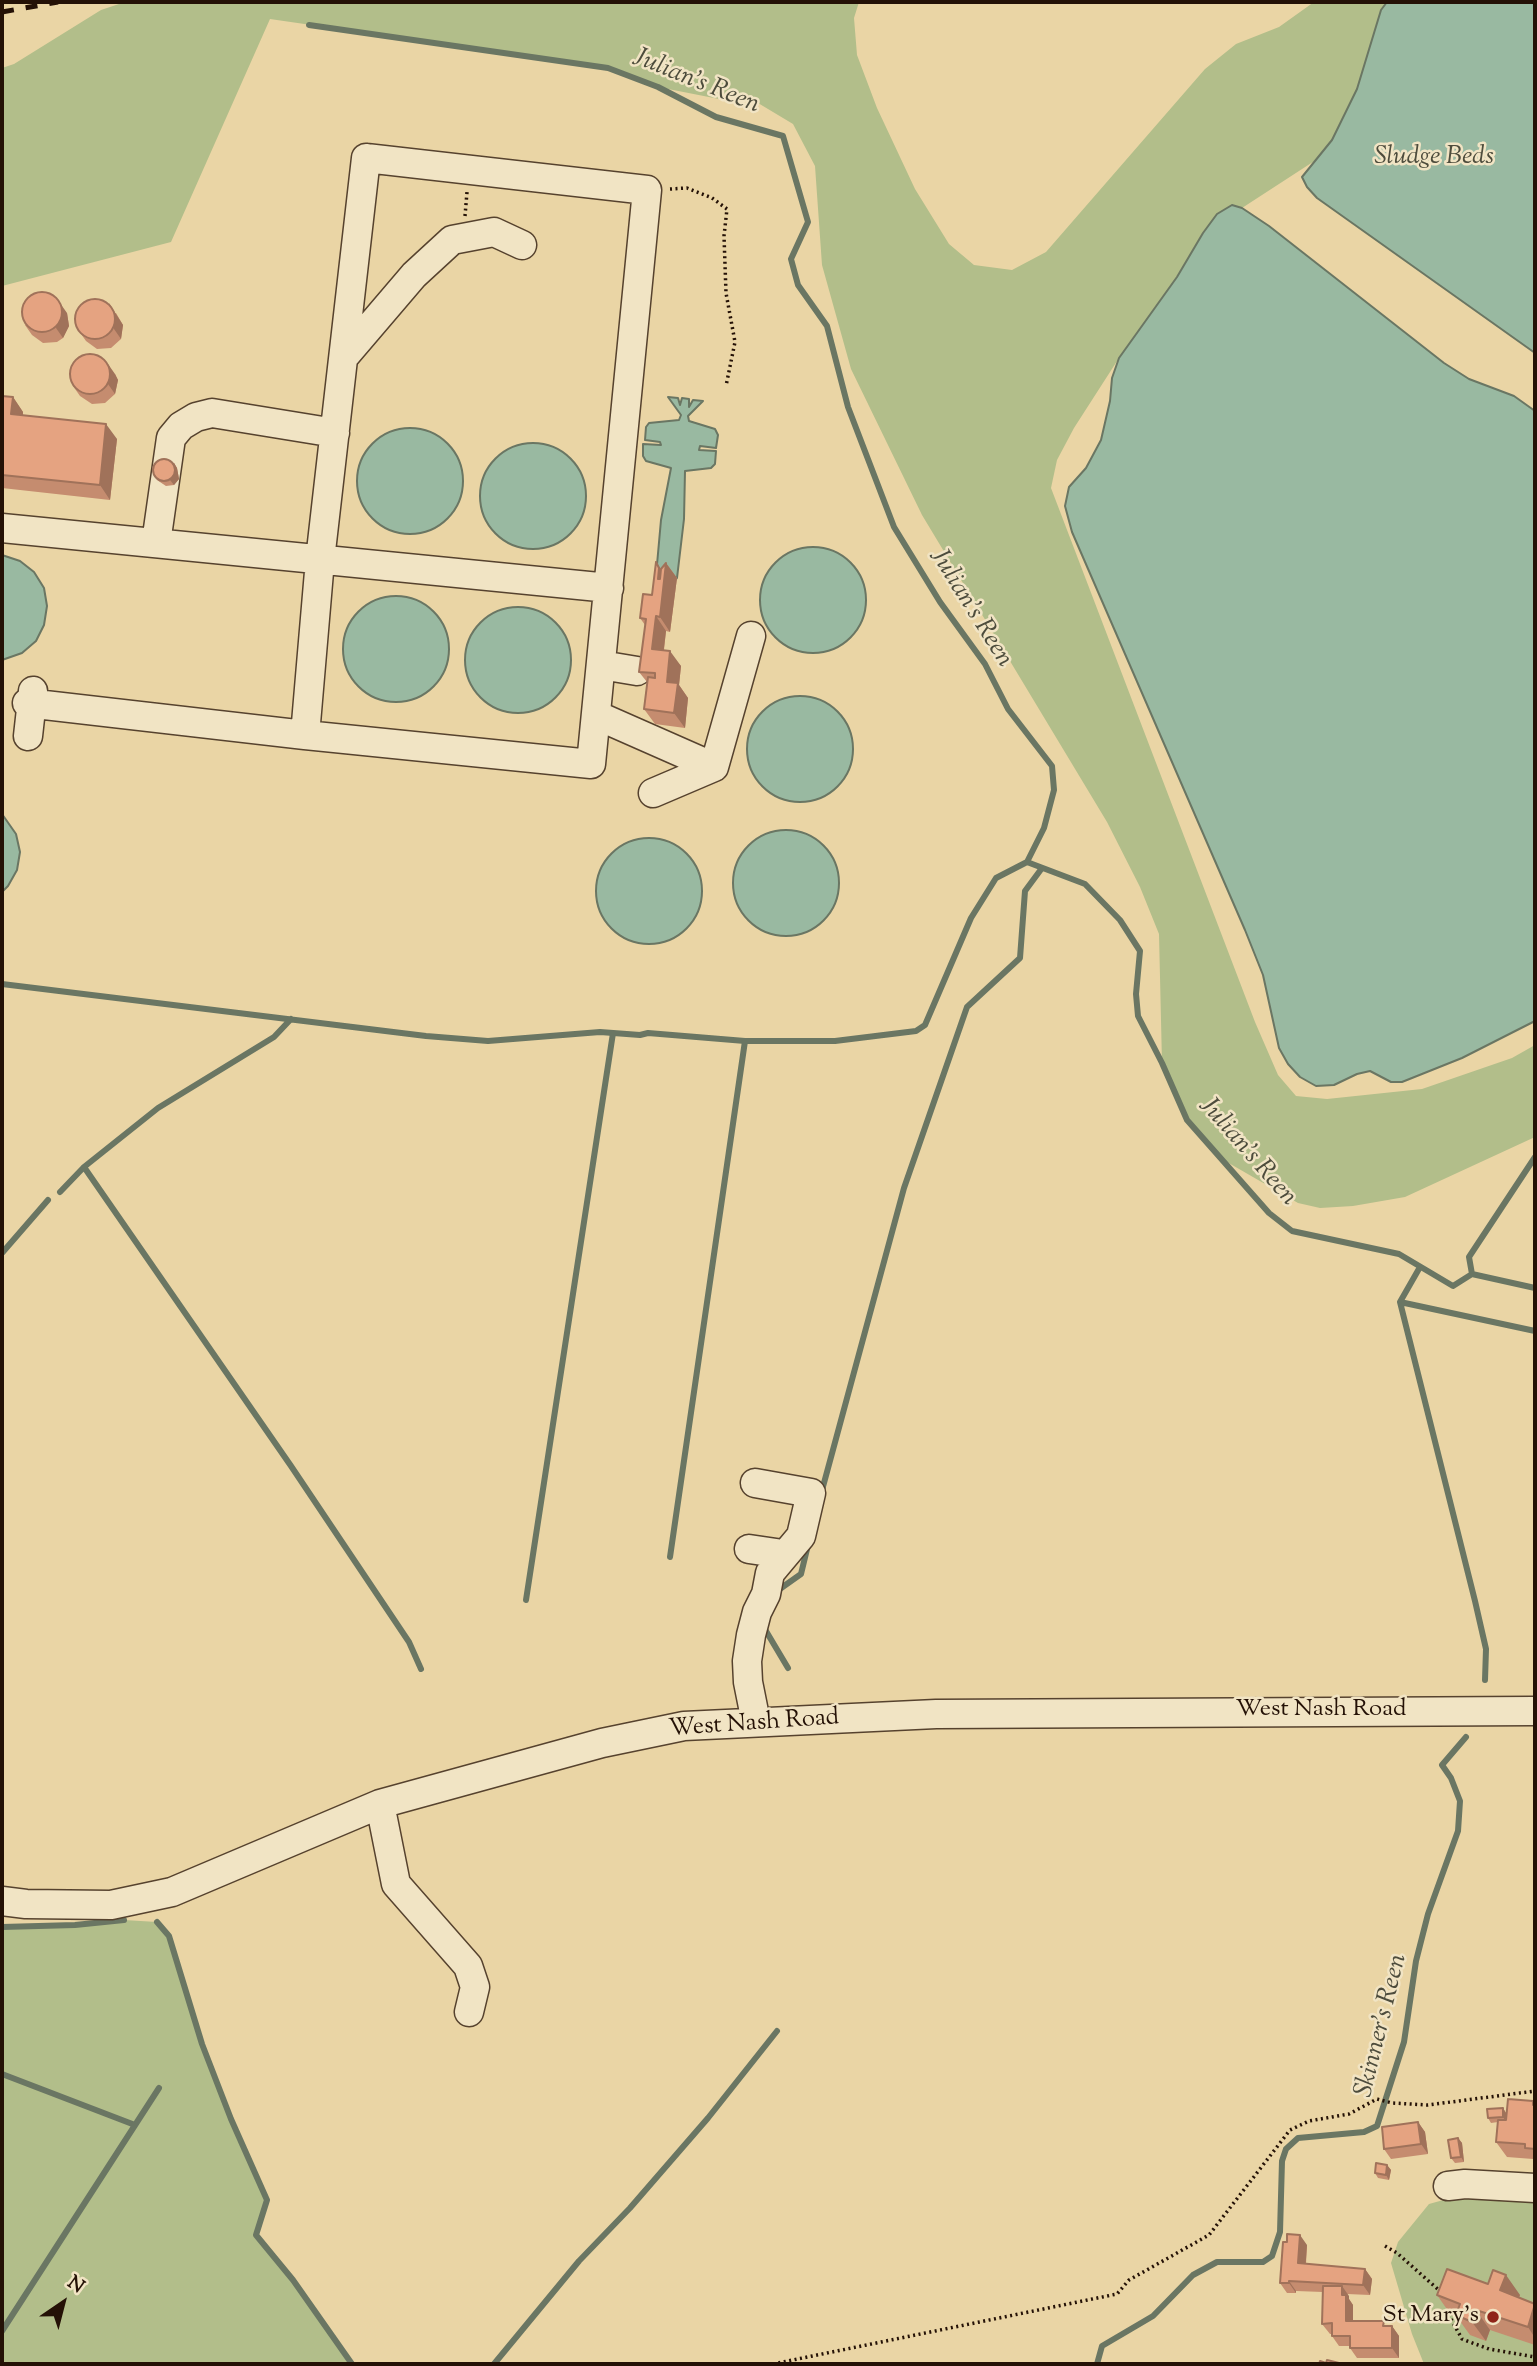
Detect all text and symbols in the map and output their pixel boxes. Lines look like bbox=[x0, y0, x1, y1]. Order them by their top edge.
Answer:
water label: Julian's Reen bbox=[628, 44, 764, 122]
water label: Sludge Beds bbox=[1374, 143, 1494, 175]
water label: Julian's Reen bbox=[921, 544, 1019, 674]
water label: Julian's Reen bbox=[1192, 1092, 1302, 1214]
street label: West Nash Road bbox=[1236, 1697, 1406, 1725]
street label: West Nash Road bbox=[668, 1705, 840, 1745]
water label: Skinner's Reen bbox=[1350, 1951, 1416, 2101]
north arrow bbox=[28, 2268, 98, 2338]
text: N bbox=[61, 2270, 89, 2301]
place label: St Mary's bbox=[1383, 2303, 1479, 2331]
marker: St Mary's bbox=[1485, 2309, 1501, 2325]

